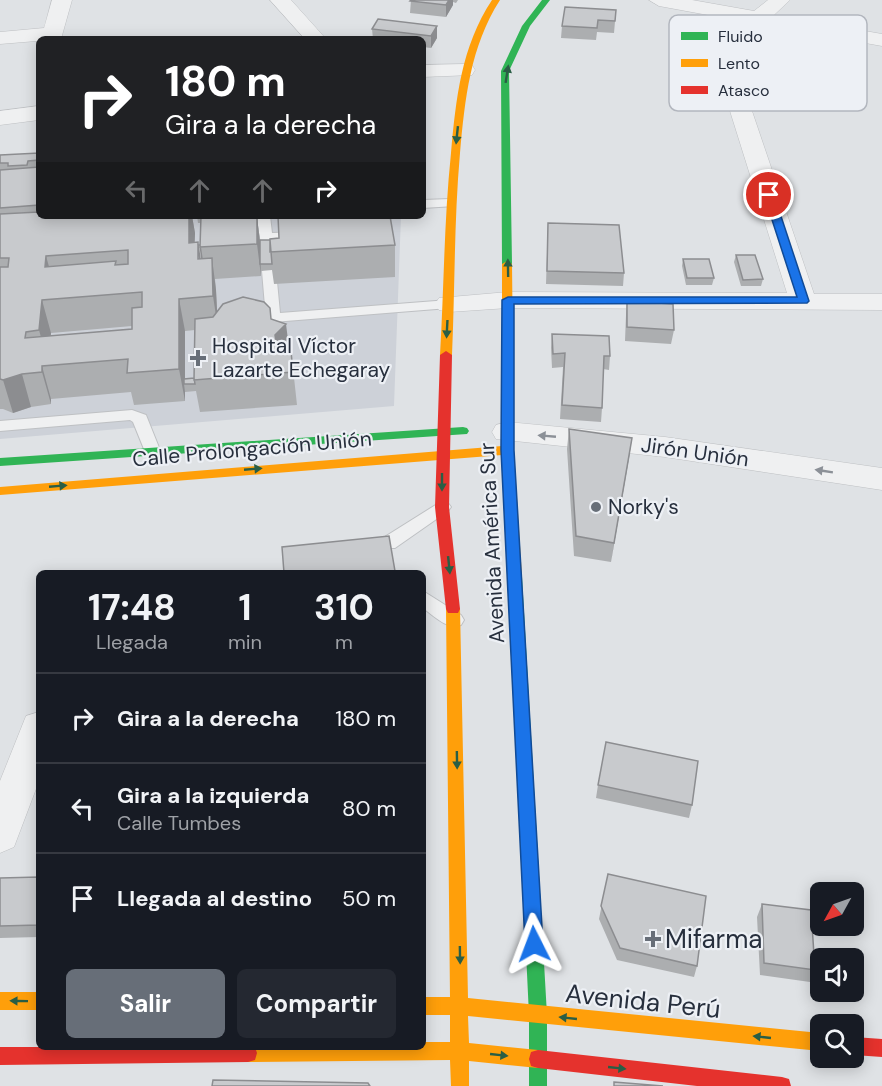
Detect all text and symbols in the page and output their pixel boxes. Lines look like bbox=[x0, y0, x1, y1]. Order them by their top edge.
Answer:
legend bbox=[669, 15, 867, 111]
text: Fluido bbox=[718, 26, 763, 47]
text: Lento bbox=[718, 53, 760, 74]
text: 180 m bbox=[165, 54, 286, 109]
icon: right bbox=[66, 60, 144, 138]
one-way arrow bbox=[502, 64, 511, 83]
text: Atasco bbox=[718, 80, 770, 101]
text: Gira a la derecha bbox=[165, 107, 376, 142]
one-way arrow bbox=[452, 125, 462, 144]
pin bbox=[743, 169, 794, 220]
icon: left bbox=[120, 174, 153, 207]
icon: ahead bbox=[183, 174, 216, 207]
icon: ahead bbox=[246, 174, 279, 207]
icon: right bbox=[309, 174, 342, 207]
icon: arrive bbox=[752, 178, 785, 211]
one-way arrow bbox=[503, 259, 512, 278]
one-way arrow bbox=[443, 320, 452, 339]
place label: Hospital Víctor Lazarte Echegaray bbox=[212, 332, 391, 384]
marker: Hospital Víctor Lazarte Echegaray bbox=[189, 349, 207, 367]
street label: Calle Prolongación Unión bbox=[131, 425, 373, 473]
one-way arrow bbox=[538, 431, 557, 441]
street label: Jirón Unión bbox=[639, 431, 751, 473]
street label: Avenida América Sur bbox=[473, 442, 511, 644]
one-way arrow bbox=[243, 464, 262, 474]
one-way arrow bbox=[815, 466, 834, 475]
one-way arrow bbox=[437, 472, 447, 491]
one-way arrow bbox=[49, 481, 68, 491]
place label: Norky's bbox=[608, 493, 679, 521]
marker: Norky's bbox=[589, 500, 603, 514]
one-way arrow bbox=[444, 556, 453, 575]
text: 17:48 bbox=[88, 584, 176, 631]
text: 1 bbox=[238, 584, 251, 631]
text: 310 bbox=[314, 584, 374, 631]
text: Llegada bbox=[96, 629, 168, 655]
text: min bbox=[228, 629, 262, 655]
text: m bbox=[335, 629, 353, 655]
icon: right bbox=[66, 702, 99, 735]
text: Gira a la derecha bbox=[117, 704, 299, 733]
text: 180 m bbox=[335, 704, 396, 733]
one-way arrow bbox=[452, 750, 462, 769]
text: Gira a la izquierda bbox=[117, 781, 309, 810]
icon: left bbox=[66, 792, 99, 825]
text: 80 m bbox=[342, 794, 396, 823]
text: Calle Tumbes bbox=[117, 810, 241, 836]
icon: arrive bbox=[66, 882, 99, 915]
north arrow bbox=[810, 882, 864, 936]
map controls bbox=[810, 882, 864, 1068]
text: Llegada al destino bbox=[117, 884, 312, 913]
text: 50 m bbox=[342, 884, 396, 913]
position arrow bbox=[502, 912, 566, 976]
place label: Mifarma bbox=[665, 922, 763, 956]
marker: Mifarma bbox=[646, 932, 660, 946]
one-way arrow bbox=[456, 945, 465, 964]
button: sound bbox=[810, 948, 864, 1002]
button: Salir bbox=[66, 969, 225, 1038]
button: Compartir bbox=[237, 969, 396, 1038]
street label: Avenida Perú bbox=[564, 976, 722, 1026]
one-way arrow bbox=[10, 996, 29, 1006]
one-way arrow bbox=[559, 1013, 578, 1023]
button: search bbox=[810, 1014, 864, 1068]
one-way arrow bbox=[753, 1032, 772, 1042]
one-way arrow bbox=[490, 1050, 509, 1060]
one-way arrow bbox=[607, 1063, 626, 1073]

